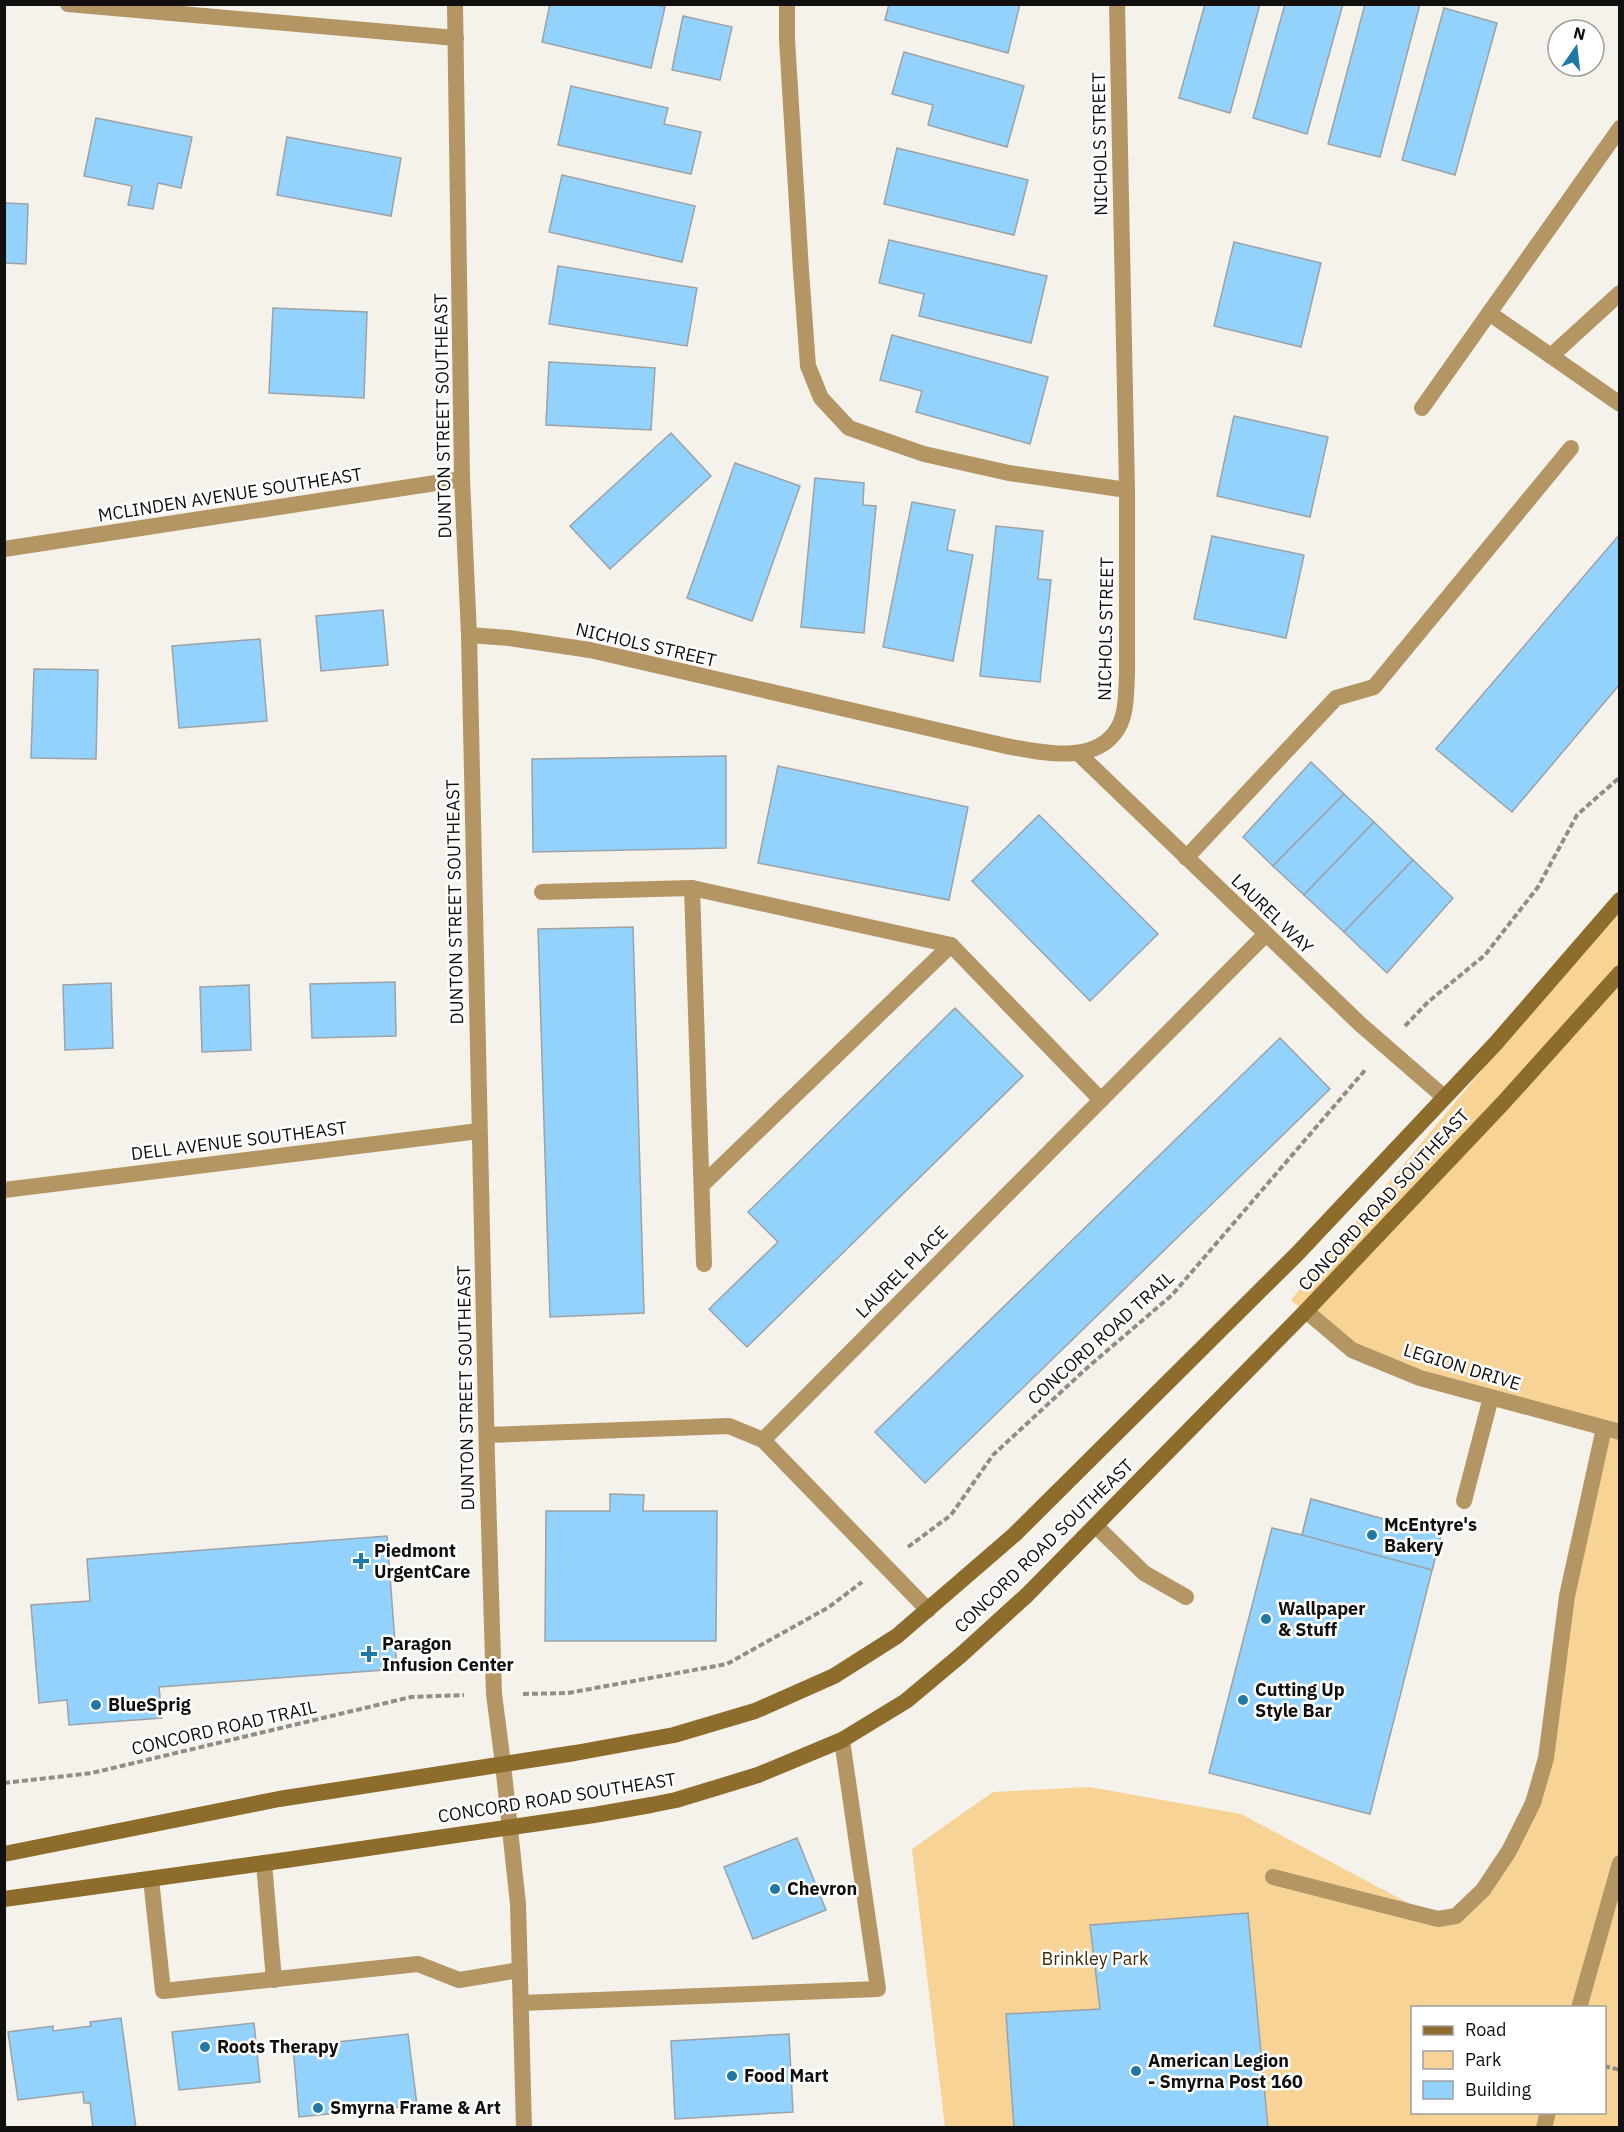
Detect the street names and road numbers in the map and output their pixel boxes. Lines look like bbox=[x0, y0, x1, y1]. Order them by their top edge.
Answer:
street label: NICHOLS STREET bbox=[1087, 72, 1112, 216]
street label: DUNTON STREET SOUTHEAST bbox=[429, 293, 456, 539]
street label: MCLINDEN AVENUE SOUTHEAST bbox=[96, 462, 364, 527]
street label: NICHOLS STREET bbox=[1093, 557, 1118, 701]
street label: NICHOLS STREET bbox=[574, 617, 719, 672]
street label: DUNTON STREET SOUTHEAST bbox=[441, 779, 468, 1025]
street label: LAUREL WAY bbox=[1226, 869, 1318, 959]
street label: CONCORD ROAD SOUTHEAST bbox=[1293, 1104, 1474, 1295]
street label: DELL AVENUE SOUTHEAST bbox=[129, 1116, 348, 1165]
street label: LAUREL PLACE bbox=[851, 1221, 953, 1323]
street label: DUNTON STREET SOUTHEAST bbox=[452, 1265, 479, 1511]
street label: CONCORD ROAD TRAIL bbox=[1023, 1266, 1179, 1409]
street label: LEGION DRIVE bbox=[1401, 1338, 1523, 1395]
street label: CONCORD ROAD SOUTHEAST bbox=[949, 1454, 1138, 1637]
street label: CONCORD ROAD TRAIL bbox=[129, 1695, 319, 1760]
street label: CONCORD ROAD SOUTHEAST bbox=[436, 1767, 678, 1828]

